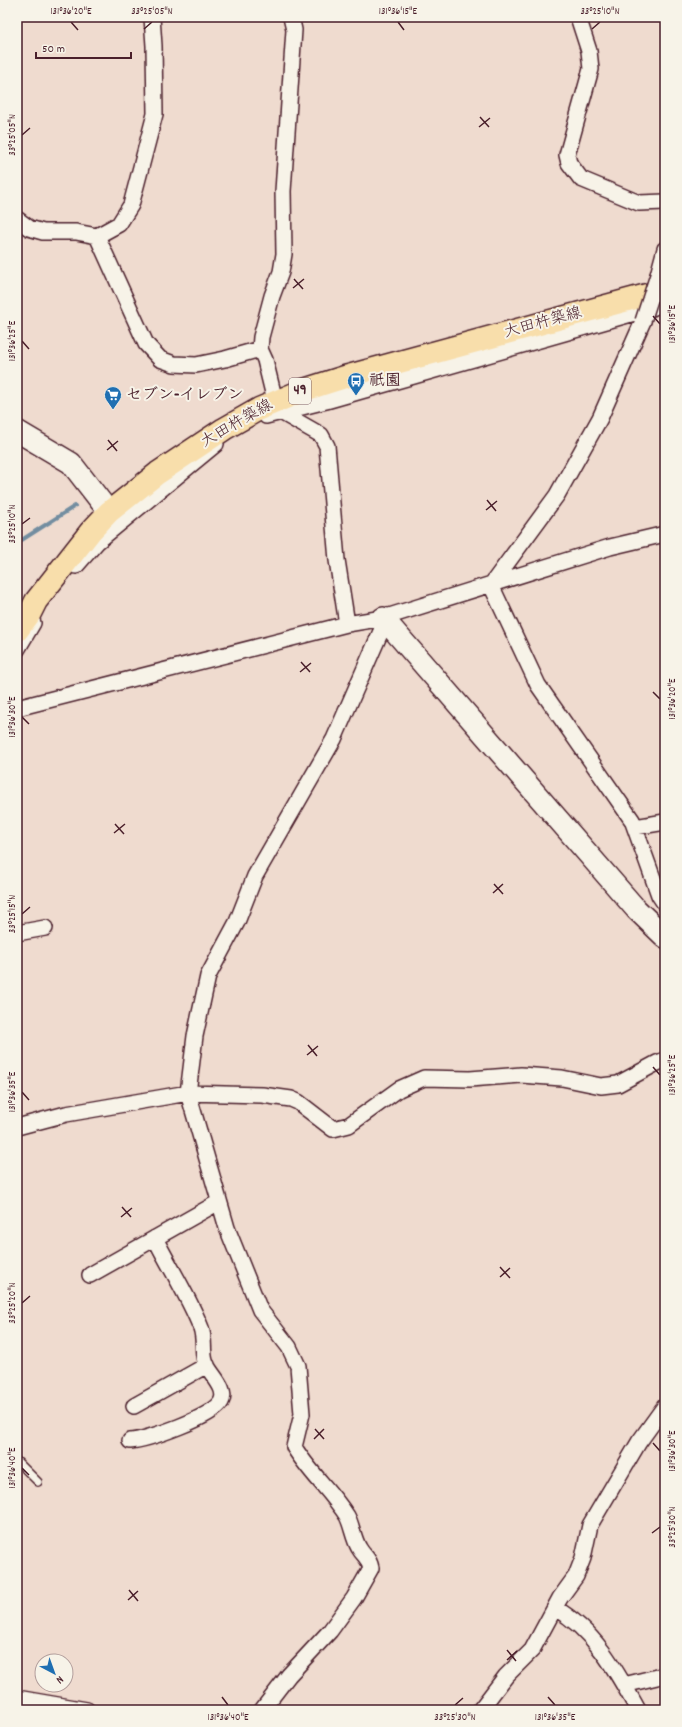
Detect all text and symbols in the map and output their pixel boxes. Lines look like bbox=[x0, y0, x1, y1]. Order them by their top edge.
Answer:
text: 131°36'20"E bbox=[50, 5, 92, 19]
text: 33°25'05"N bbox=[131, 5, 173, 19]
text: 131°36'15"E bbox=[379, 5, 418, 19]
text: 33°25'10"N bbox=[580, 5, 620, 19]
scale bar bbox=[36, 34, 131, 60]
text: 50 m bbox=[42, 41, 65, 58]
text: 33°25'05"N bbox=[6, 114, 20, 156]
street label: 大田杵築線 bbox=[501, 302, 585, 344]
text: 131°36'15"E bbox=[666, 304, 680, 343]
text: 131°36'25"E bbox=[6, 320, 20, 361]
place label: 祇園 bbox=[369, 370, 401, 393]
bus stop icon: 祇園 bbox=[346, 371, 366, 396]
road number: 49 bbox=[289, 378, 311, 404]
place label: セブン-イレブン bbox=[126, 384, 243, 407]
supermarket icon: セブン-イレブン bbox=[103, 385, 123, 410]
street label: 大田杵築線 bbox=[197, 394, 277, 454]
text: 33°25'10"N bbox=[6, 504, 20, 544]
text: 131°36'20"E bbox=[666, 678, 680, 720]
text: 131°36'30"E bbox=[6, 696, 20, 738]
text: 33°25'15"N bbox=[6, 895, 20, 933]
text: 131°36'25"E bbox=[666, 1054, 680, 1095]
text: 131°36'35"E bbox=[6, 1071, 20, 1112]
text: 33°25'20"N bbox=[6, 1282, 20, 1324]
text: 131°36'30"E bbox=[666, 1430, 680, 1472]
text: 131°36'40"E bbox=[6, 1447, 20, 1489]
text: 33°25'30"N bbox=[666, 1506, 680, 1548]
north arrow bbox=[34, 1653, 74, 1693]
text: N bbox=[52, 1671, 67, 1687]
text: 131°36'40"E bbox=[207, 1711, 249, 1725]
text: 33°25'30"N bbox=[434, 1711, 476, 1725]
text: 131°36'35"E bbox=[535, 1711, 576, 1725]

